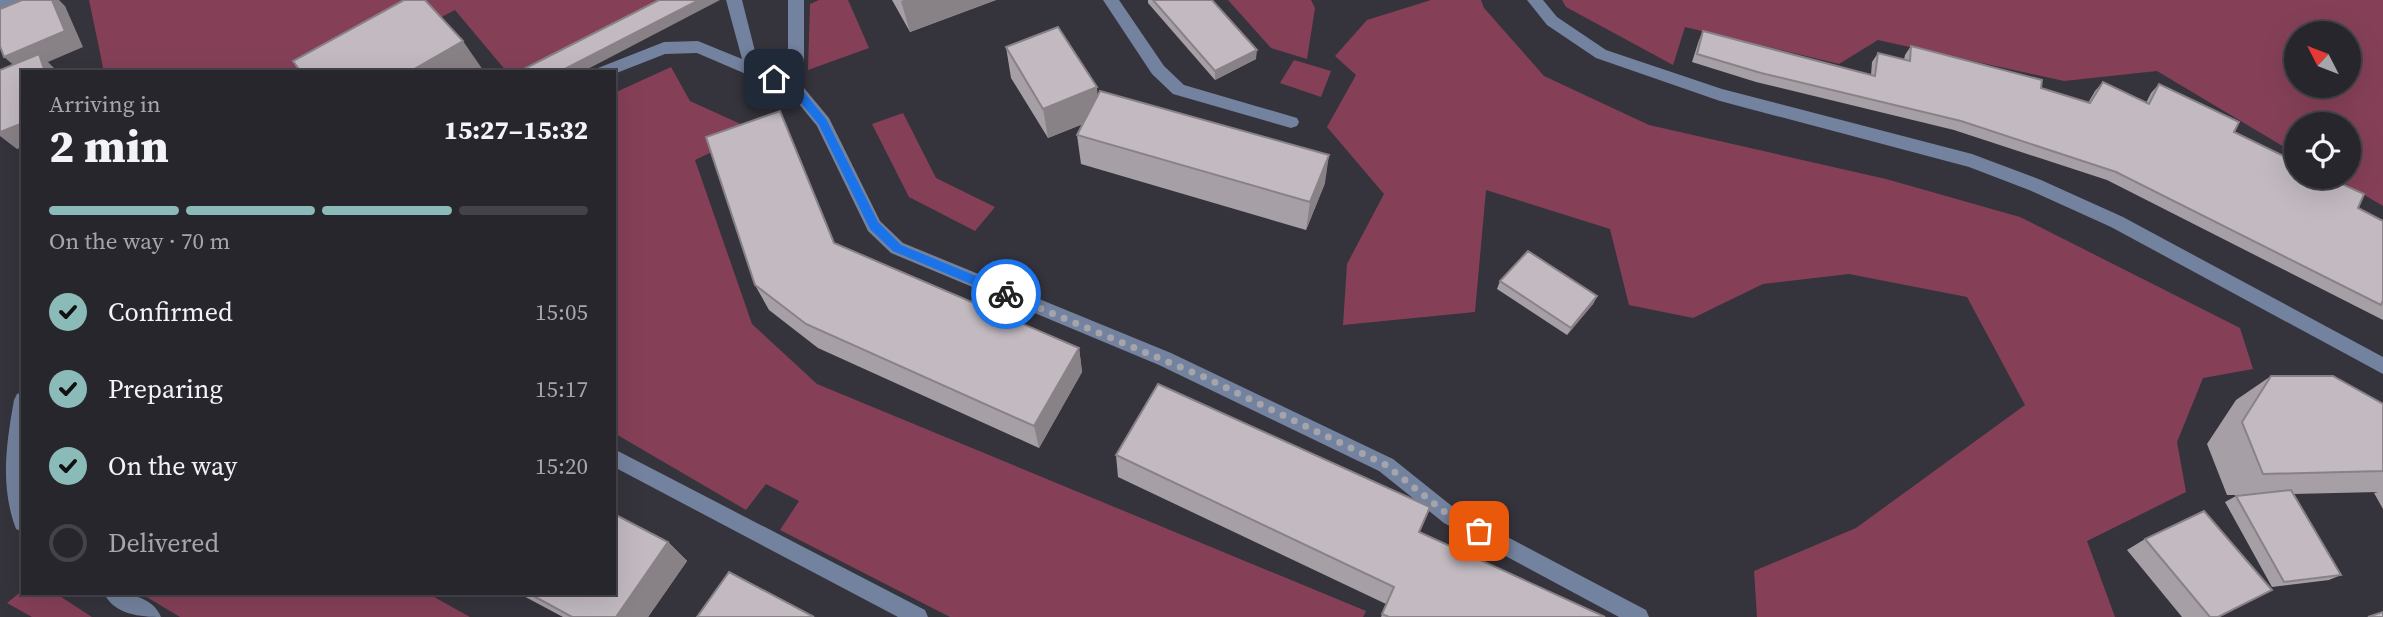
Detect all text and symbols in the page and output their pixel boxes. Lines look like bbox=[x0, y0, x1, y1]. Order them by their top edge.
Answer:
north arrow bbox=[2284, 21, 2361, 98]
map controls bbox=[2284, 21, 2361, 189]
pin bbox=[744, 49, 804, 109]
icon: home bbox=[755, 60, 793, 98]
text: Arriving in bbox=[49, 88, 161, 120]
text: 15:27–15:32 bbox=[444, 112, 588, 148]
button: locate bbox=[2284, 112, 2361, 189]
text: 2 min bbox=[49, 114, 169, 177]
text: On the way · 70 m bbox=[49, 225, 230, 257]
courier bbox=[971, 259, 1041, 329]
icon: bike bbox=[987, 275, 1025, 313]
icon: check bbox=[49, 293, 87, 331]
text: Confirmed bbox=[108, 294, 233, 330]
text: 15:05 bbox=[535, 296, 588, 328]
icon: check bbox=[49, 370, 87, 408]
text: Preparing bbox=[108, 371, 223, 407]
text: 15:17 bbox=[535, 373, 588, 405]
icon: check bbox=[49, 447, 87, 485]
text: On the way bbox=[108, 448, 237, 484]
text: 15:20 bbox=[535, 450, 588, 482]
pin bbox=[1449, 501, 1509, 561]
icon: bag bbox=[1460, 512, 1498, 550]
text: Delivered bbox=[108, 525, 219, 561]

